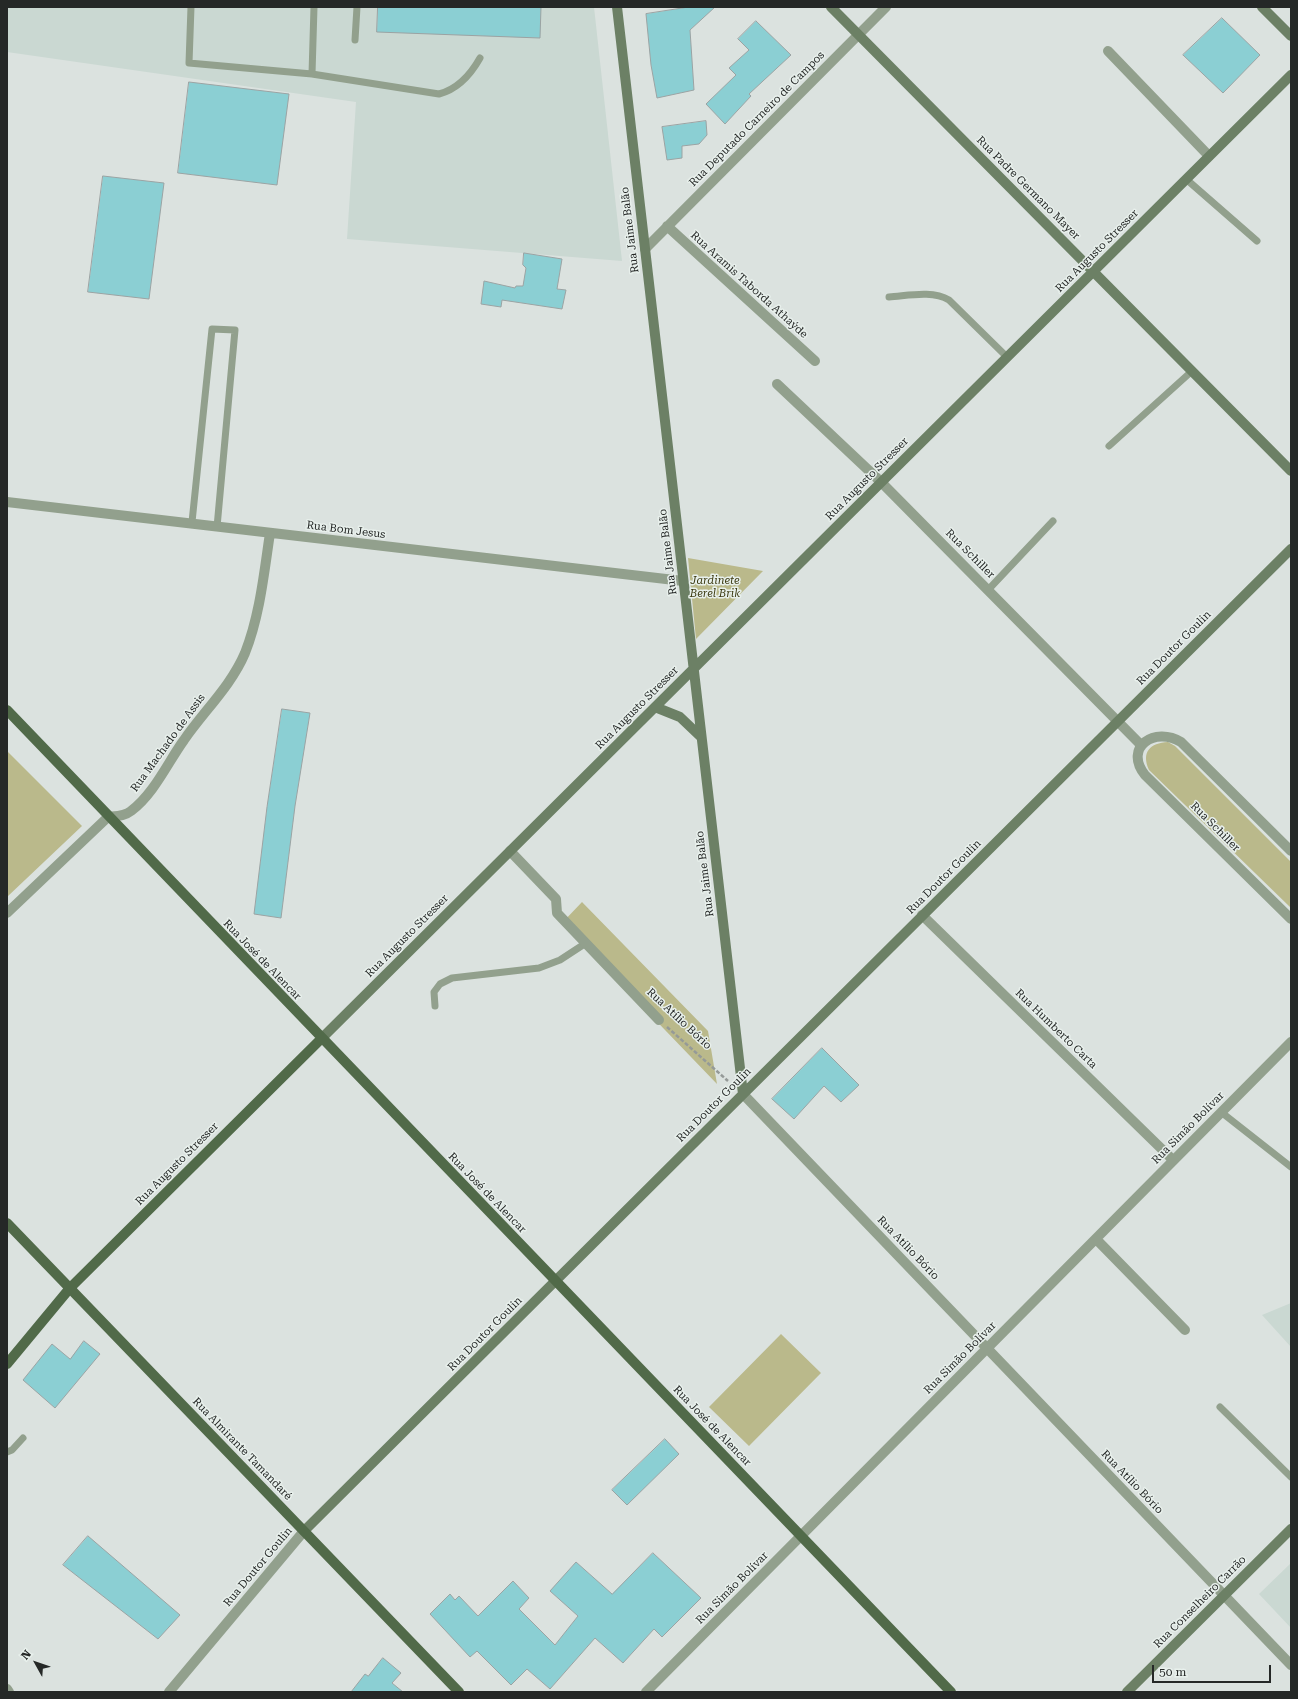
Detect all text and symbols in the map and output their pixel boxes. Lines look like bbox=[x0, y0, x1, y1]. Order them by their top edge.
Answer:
street label: Rua Deputado Carneiro de Campos bbox=[687, 49, 827, 189]
street label: Rua Padre Germano Mayer bbox=[974, 134, 1082, 242]
street label: Rua Jaime Balão bbox=[618, 186, 642, 274]
street label: Rua Augusto Stresser bbox=[1053, 207, 1141, 295]
street label: Rua Aramis Taborda Athaýde bbox=[688, 229, 810, 341]
street label: Rua Augusto Stresser bbox=[823, 435, 911, 523]
street label: Rua Jaime Balão bbox=[656, 508, 680, 596]
street label: Rua Bom Jesus bbox=[306, 519, 386, 541]
street label: Rua Schiller bbox=[943, 527, 997, 581]
park label: Jardinete Berel Brik bbox=[690, 574, 740, 600]
street label: Rua Doutor Goulin bbox=[1134, 608, 1214, 688]
street label: Rua Augusto Stresser bbox=[593, 664, 681, 752]
street label: Rua Machado de Assis bbox=[128, 691, 208, 795]
street label: Rua Schiller bbox=[1188, 800, 1242, 854]
street label: Rua Jaime Balão bbox=[693, 830, 717, 918]
street label: Rua Doutor Goulin bbox=[904, 837, 984, 917]
street label: Rua Augusto Stresser bbox=[363, 892, 451, 980]
street label: Rua José de Alencar bbox=[220, 917, 304, 1003]
street label: Rua Atílio Bório bbox=[644, 986, 714, 1052]
street label: Rua Humberto Carta bbox=[1012, 986, 1100, 1072]
street label: Rua Doutor Goulin bbox=[674, 1065, 754, 1145]
street label: Rua Simão Bolívar bbox=[1149, 1089, 1227, 1167]
street label: Rua Augusto Stresser bbox=[133, 1120, 221, 1208]
street label: Rua José de Alencar bbox=[445, 1150, 529, 1236]
street label: Rua Atílio Bório bbox=[874, 1213, 942, 1283]
street label: Rua Doutor Goulin bbox=[445, 1294, 525, 1374]
street label: Rua Simão Bolívar bbox=[921, 1319, 999, 1397]
street label: Rua José de Alencar bbox=[670, 1383, 754, 1469]
street label: Rua Almirante Tamandaré bbox=[190, 1395, 294, 1503]
street label: Rua Atílio Bório bbox=[1098, 1447, 1166, 1517]
street label: Rua Doutor Goulin bbox=[221, 1525, 295, 1609]
street label: Rua Simão Bolívar bbox=[693, 1549, 771, 1627]
street label: Rua Conselheiro Carrão bbox=[1151, 1553, 1249, 1651]
north arrow bbox=[16, 1643, 56, 1683]
text: N bbox=[19, 1648, 34, 1662]
scale bar bbox=[1154, 1657, 1273, 1683]
text: 50 m bbox=[1159, 1665, 1186, 1679]

